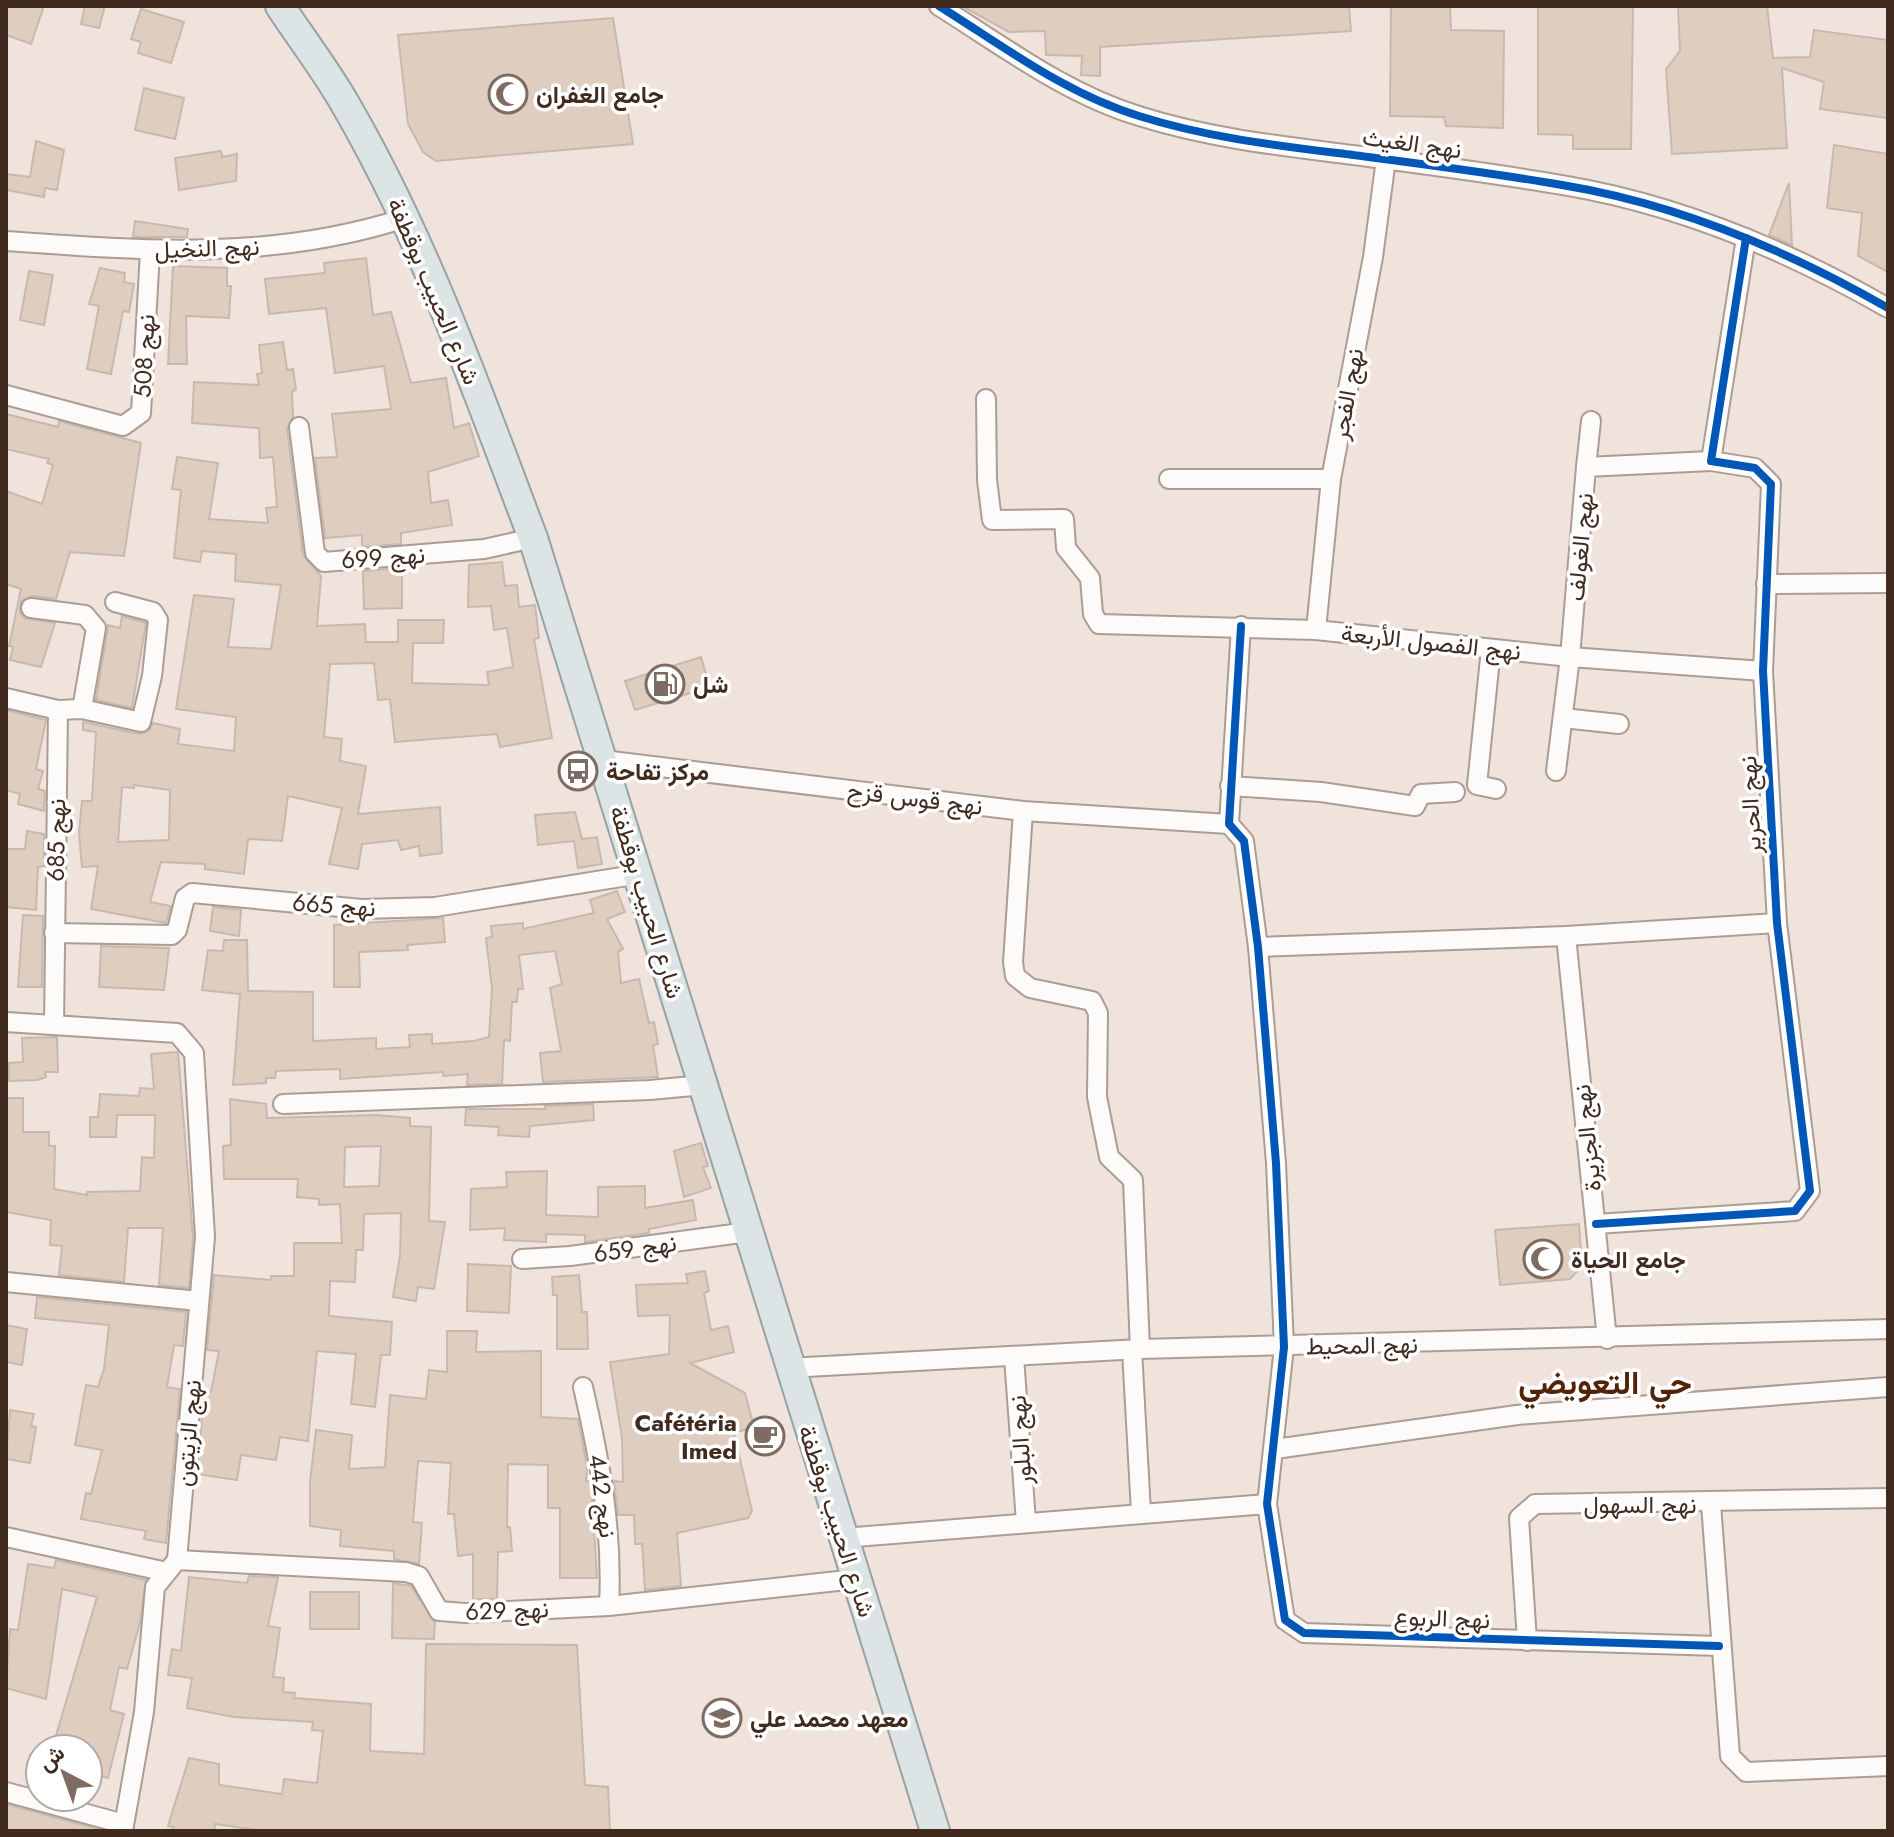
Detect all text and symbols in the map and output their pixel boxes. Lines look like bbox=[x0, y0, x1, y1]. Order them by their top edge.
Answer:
mosque icon: جامع الغفران bbox=[487, 73, 529, 115]
place label: جامع الغفران bbox=[536, 77, 664, 112]
street label: نهج الغيث bbox=[1360, 119, 1464, 167]
street label: شارع الحبيب بوقطفة bbox=[379, 192, 489, 390]
street label: نهج النخيل bbox=[154, 229, 260, 267]
street label: نهج 508 bbox=[124, 313, 164, 399]
street label: نهج الفجر bbox=[1322, 345, 1372, 444]
street label: نهج الغولف bbox=[1558, 491, 1602, 603]
street label: نهج 699 bbox=[340, 537, 426, 577]
street label: نهج الفصول الأربعة bbox=[1339, 615, 1523, 669]
fuel station icon: شل bbox=[644, 663, 686, 705]
place label: شل bbox=[693, 667, 728, 702]
bus stop icon: مركز تفاحة bbox=[557, 750, 599, 792]
place label: مركز تفاحة bbox=[606, 754, 709, 789]
street label: نهج الحرير bbox=[1730, 755, 1770, 856]
street label: نهج قوس قزح bbox=[845, 772, 985, 824]
street label: نهج 685 bbox=[38, 798, 74, 882]
street label: شارع الحبيب بوقطفة bbox=[601, 801, 693, 1003]
street label: نهج 665 bbox=[291, 885, 377, 925]
street label: نهج الجزيرة bbox=[1564, 1083, 1610, 1193]
street label: نهج 659 bbox=[591, 1225, 679, 1271]
mosque icon: جامع الحياة bbox=[1522, 1238, 1564, 1280]
place label: جامع الحياة bbox=[1571, 1242, 1686, 1277]
street label: نهج المحيط bbox=[1306, 1327, 1418, 1363]
district label: حي التعويضي bbox=[1518, 1360, 1692, 1410]
street label: نهج الزيتون bbox=[166, 1378, 210, 1488]
street label: نهج البلور bbox=[999, 1394, 1041, 1487]
place label: Cafétéria Imed bbox=[634, 1405, 737, 1468]
cafe icon: Cafétéria Imed bbox=[744, 1415, 786, 1457]
street label: شارع الحبيب بوقطفة bbox=[789, 1420, 885, 1622]
street label: نهج 442 bbox=[580, 1452, 626, 1540]
street label: نهج السهول bbox=[1583, 1487, 1697, 1522]
street label: نهج 629 bbox=[465, 1591, 549, 1629]
street label: نهج الربوع bbox=[1393, 1599, 1491, 1637]
school or university icon: معهد محمد علي bbox=[701, 1697, 743, 1739]
place label: معهد محمد علي bbox=[750, 1701, 908, 1739]
north arrow bbox=[24, 1733, 104, 1813]
text: ش bbox=[30, 1737, 71, 1779]

